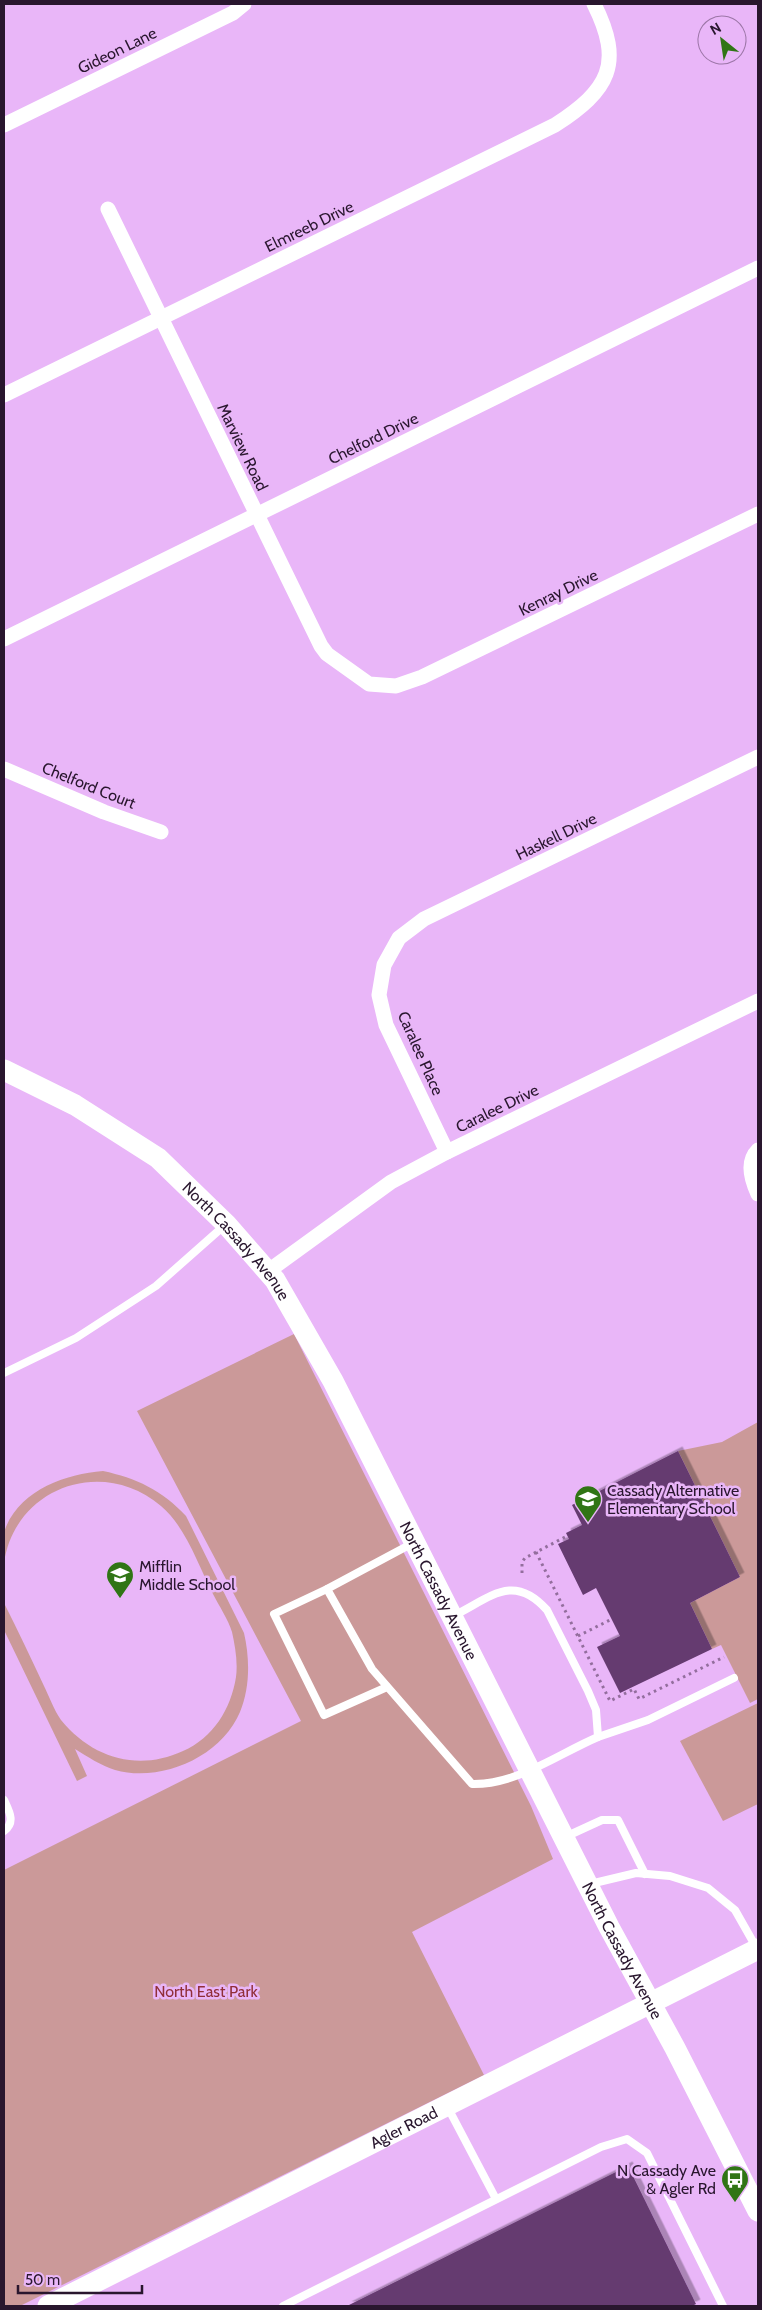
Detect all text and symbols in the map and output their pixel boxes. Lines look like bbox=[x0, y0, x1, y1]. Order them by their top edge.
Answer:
north arrow bbox=[697, 15, 747, 65]
text: N bbox=[707, 18, 724, 39]
street label: Gideon Lane bbox=[75, 23, 160, 78]
street label: Elmreeb Drive bbox=[262, 197, 357, 256]
street label: Marview Road bbox=[213, 400, 272, 494]
street label: Chelford Drive bbox=[325, 409, 421, 468]
street label: Kenray Drive bbox=[516, 565, 601, 620]
street label: Chelford Court bbox=[39, 758, 139, 813]
street label: Haskell Drive bbox=[513, 809, 600, 864]
street label: Caralee Place bbox=[394, 1008, 447, 1098]
street label: Caralee Drive bbox=[453, 1080, 542, 1137]
street label: North Cassady Avenue bbox=[178, 1178, 293, 1304]
place label: Cassady Alternative Elementary School bbox=[607, 1481, 739, 1518]
school or university icon: Cassady Alternative Elementary School bbox=[573, 1484, 603, 1523]
street label: North Cassady Avenue bbox=[396, 1518, 481, 1663]
place label: Mifflin Middle School bbox=[139, 1557, 235, 1594]
school or university icon: Mifflin Middle School bbox=[105, 1560, 135, 1599]
street label: North Cassady Avenue bbox=[578, 1879, 666, 2022]
park label: North East Park bbox=[154, 1982, 259, 2001]
street label: Agler Road bbox=[367, 2103, 441, 2153]
place label: N Cassady Ave & Agler Rd bbox=[617, 2161, 716, 2198]
bus stop icon: N Cassady Ave & Agler Rd bbox=[720, 2164, 750, 2203]
scale bar bbox=[18, 2262, 141, 2294]
text: 50 m bbox=[25, 2271, 60, 2289]

